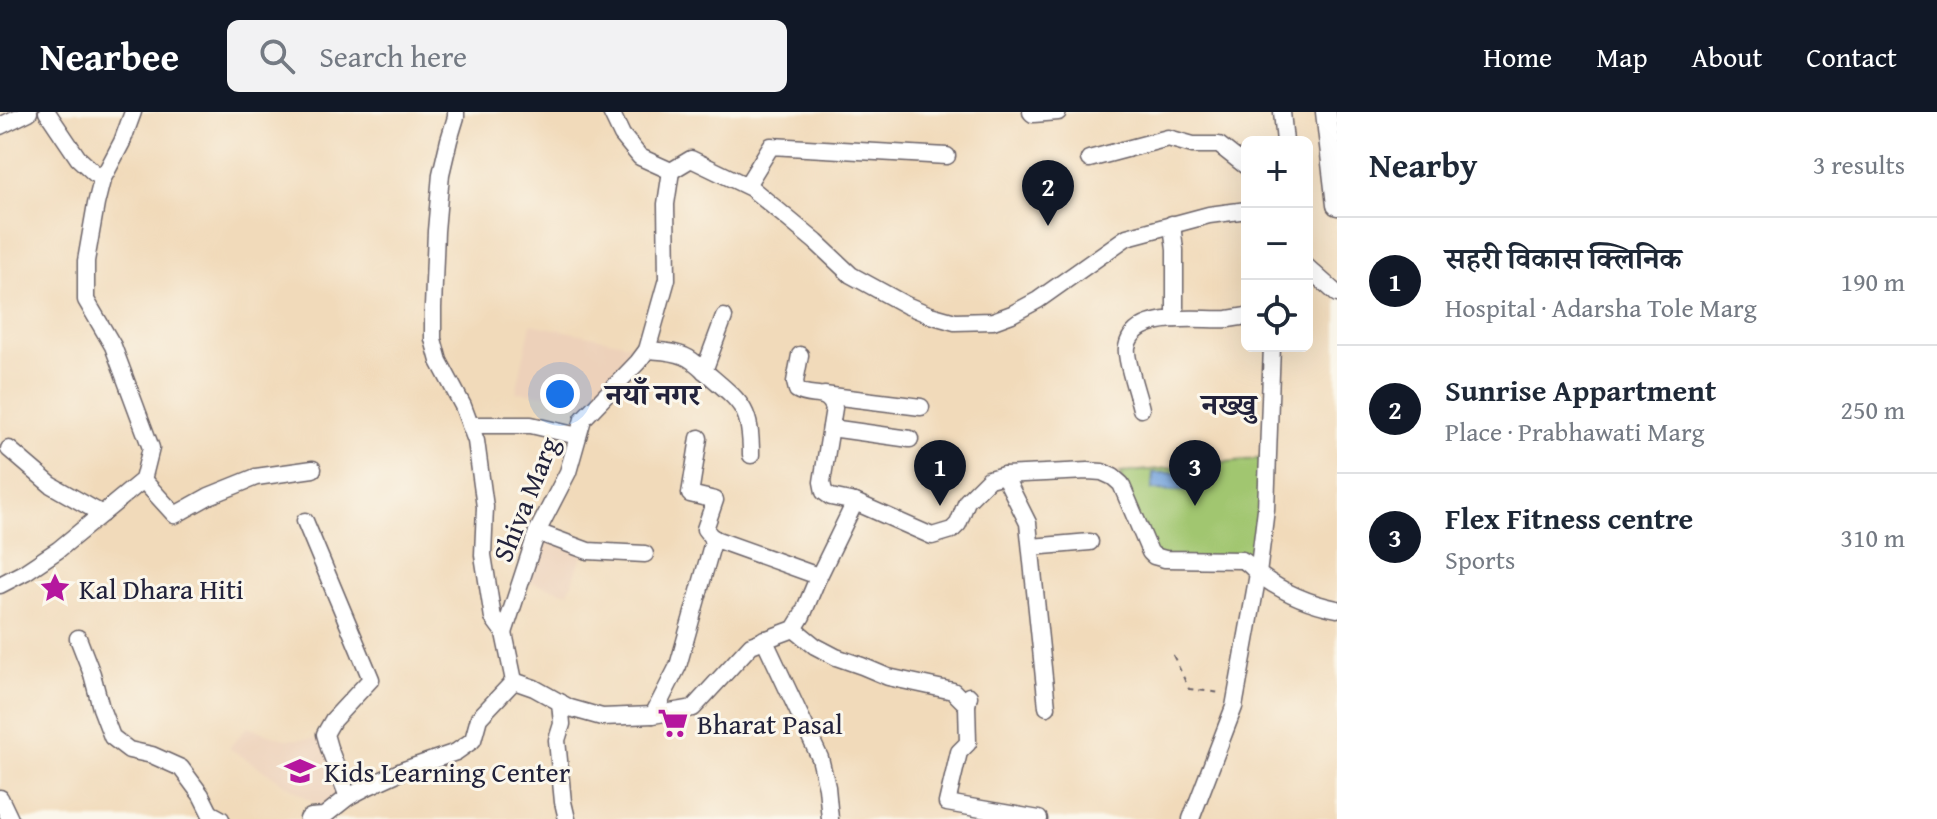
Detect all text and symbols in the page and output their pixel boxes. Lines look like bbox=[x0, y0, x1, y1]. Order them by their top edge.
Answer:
search box bbox=[227, 20, 787, 92]
text: Nearbee bbox=[40, 28, 179, 84]
icon: search bbox=[255, 34, 299, 78]
text: Search here bbox=[319, 34, 467, 78]
text: Home bbox=[1483, 36, 1552, 77]
text: Map bbox=[1596, 36, 1648, 77]
text: About bbox=[1692, 36, 1762, 77]
text: Contact bbox=[1806, 36, 1897, 77]
map controls bbox=[1241, 136, 1313, 352]
button: + bbox=[1241, 136, 1313, 208]
text: Nearby bbox=[1369, 140, 1478, 189]
text: 3 results bbox=[1813, 145, 1905, 184]
pin: 2 bbox=[1022, 160, 1074, 226]
button: − bbox=[1241, 208, 1313, 280]
text: सहरी विकास क्लिनिक bbox=[1445, 236, 1682, 280]
text: 1 bbox=[1388, 262, 1402, 301]
text: 190 m bbox=[1840, 262, 1905, 301]
button: locate bbox=[1241, 280, 1313, 352]
text: Hospital · Adarsha Tole Marg bbox=[1445, 288, 1757, 327]
text: Sunrise Appartment bbox=[1445, 368, 1716, 412]
district label: नयाँ नगर bbox=[604, 372, 703, 416]
your location bbox=[540, 374, 580, 414]
district label: नख्खु bbox=[1200, 382, 1259, 426]
text: 2 bbox=[1388, 390, 1402, 429]
text: 250 m bbox=[1840, 390, 1905, 429]
text: Place · Prabhawati Marg bbox=[1445, 412, 1705, 451]
street label: Shiva Marg bbox=[481, 430, 569, 568]
pin: 1 bbox=[914, 440, 966, 506]
pin: 3 bbox=[1169, 440, 1221, 506]
text: Flex Fitness centre bbox=[1445, 496, 1693, 540]
text: 3 bbox=[1388, 518, 1402, 557]
text: 310 m bbox=[1840, 518, 1905, 557]
text: Sports bbox=[1445, 540, 1515, 579]
place label: Kal Dhara Hiti bbox=[79, 568, 244, 609]
place icon: Kal Dhara Hiti bbox=[38, 571, 72, 605]
place label: Bharat Pasal bbox=[697, 703, 843, 744]
supermarket icon: Bharat Pasal bbox=[656, 706, 690, 740]
place label: Kids Learning Center bbox=[324, 751, 571, 792]
school or university icon: Kids Learning Center bbox=[283, 754, 317, 788]

